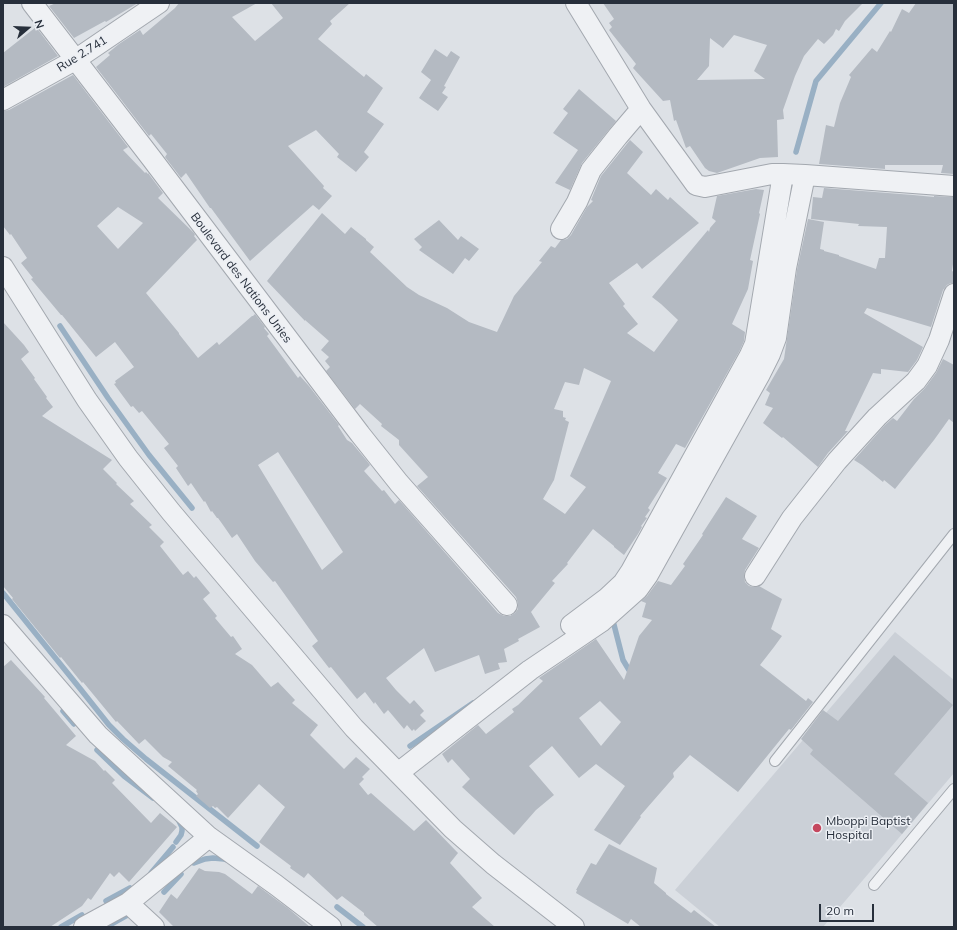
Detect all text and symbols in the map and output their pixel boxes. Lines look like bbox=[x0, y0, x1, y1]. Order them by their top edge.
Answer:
north arrow bbox=[8, 8, 48, 48]
text: N bbox=[31, 18, 47, 30]
street label: Rue 2.741 bbox=[54, 33, 110, 75]
street label: Boulevard des Nations Unies bbox=[187, 210, 295, 346]
place label: Mboppi Baptist Hospital bbox=[826, 814, 910, 842]
marker: Mboppi Baptist Hospital bbox=[811, 822, 823, 834]
scale bar bbox=[821, 896, 876, 922]
text: 20 m bbox=[826, 903, 854, 918]

